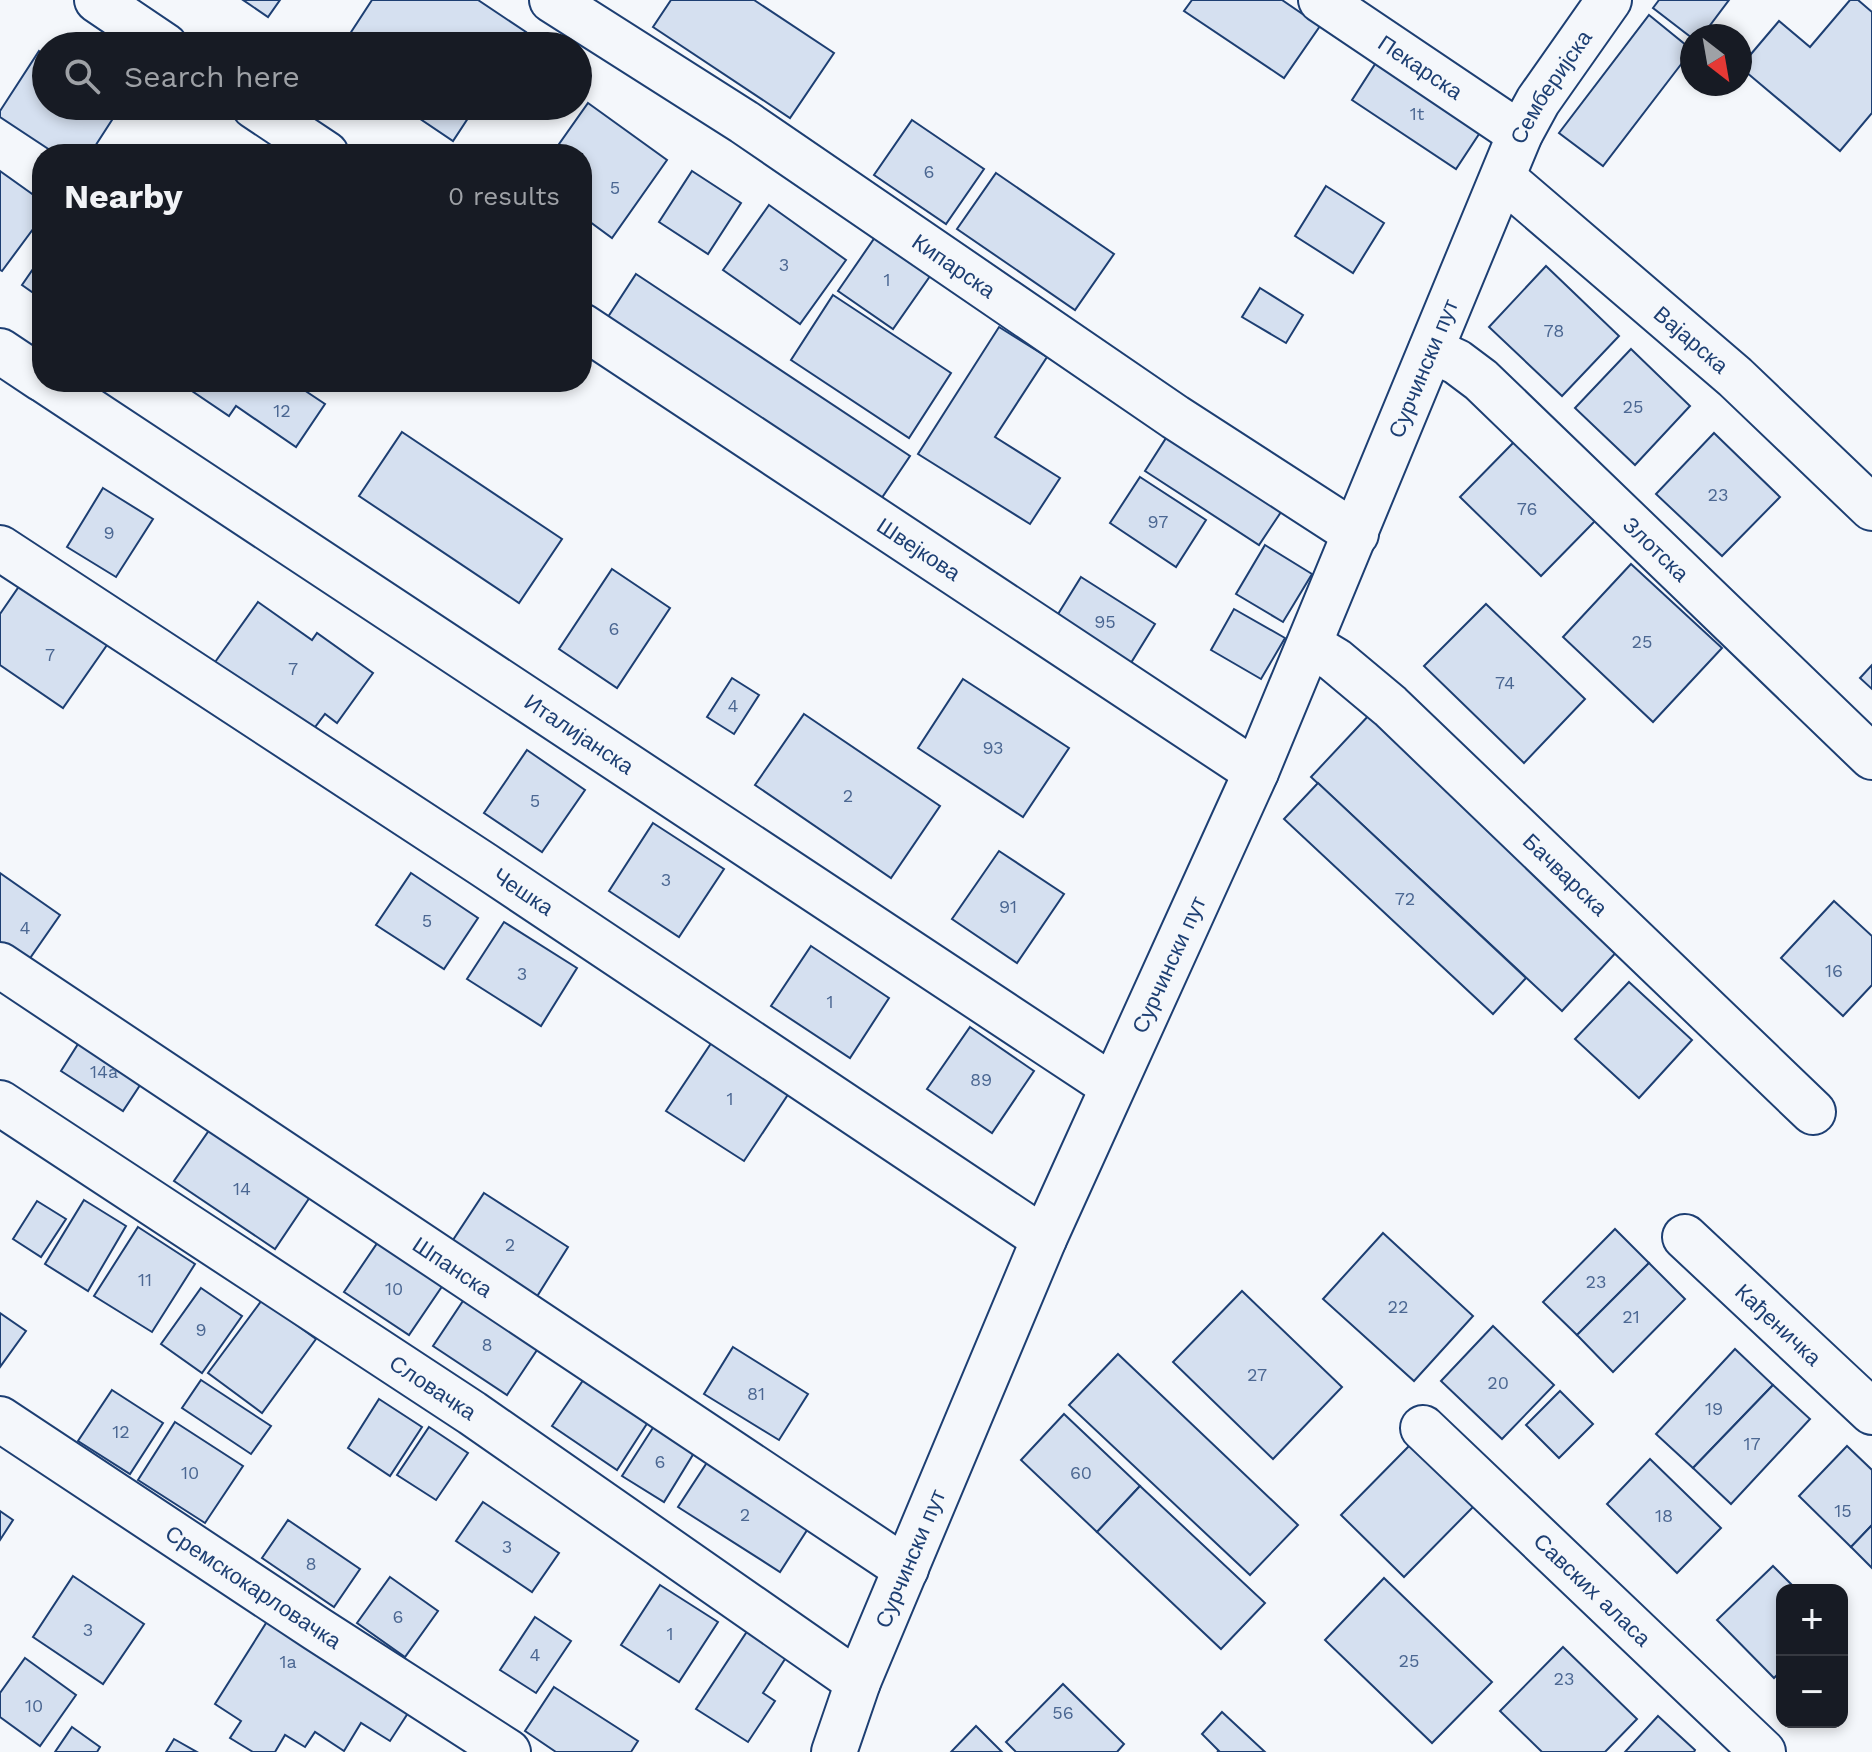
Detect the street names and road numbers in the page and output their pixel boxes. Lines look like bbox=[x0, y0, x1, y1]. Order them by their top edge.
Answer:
street label: Семберијска bbox=[1505, 25, 1597, 147]
street label: Пекарска bbox=[1373, 30, 1468, 105]
street label: Кипарска bbox=[908, 229, 1001, 304]
street label: Сурчински пут bbox=[1384, 296, 1463, 442]
street label: Вајарска bbox=[1649, 301, 1734, 379]
street label: Злотска bbox=[1618, 512, 1694, 587]
street label: Швејкова bbox=[872, 513, 966, 586]
street label: Италијанска bbox=[520, 689, 639, 780]
street label: Бачварска bbox=[1518, 829, 1613, 921]
street label: Чешка bbox=[488, 863, 559, 921]
street label: Сурчински пут bbox=[1127, 892, 1211, 1037]
street label: Шпанска bbox=[408, 1232, 497, 1303]
street label: Кађеничка bbox=[1730, 1279, 1827, 1371]
street label: Словачка bbox=[385, 1350, 481, 1426]
street label: Сурчински пут bbox=[870, 1486, 950, 1632]
street label: Сремскокарловачка bbox=[161, 1520, 346, 1655]
street label: Савских аласа bbox=[1528, 1528, 1656, 1652]

